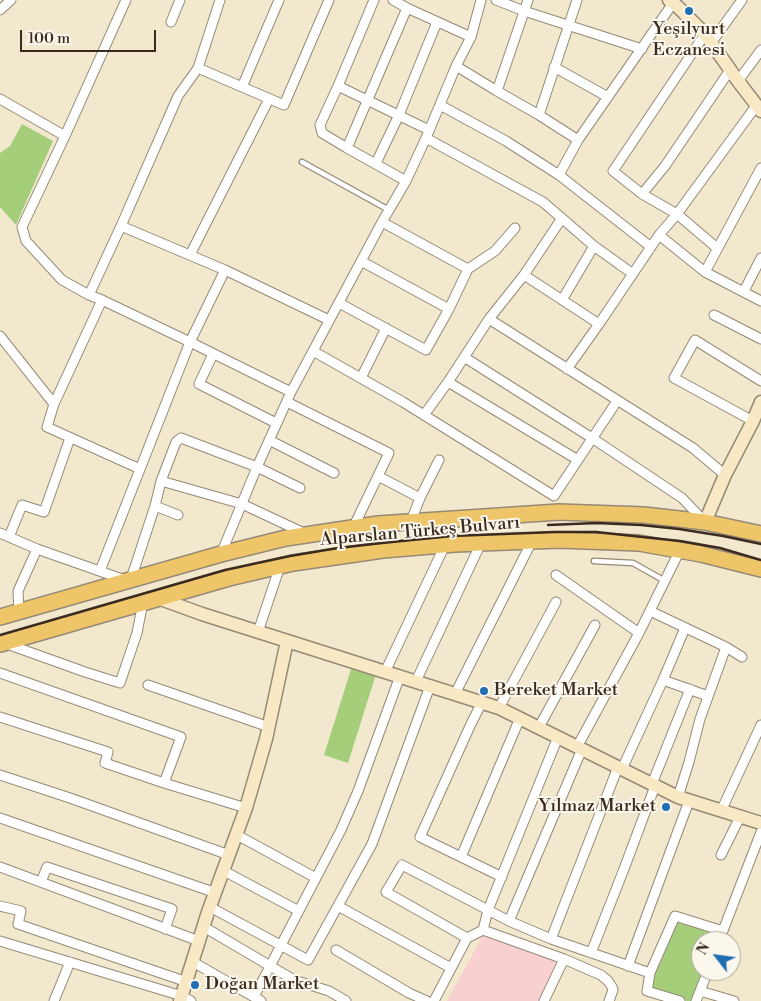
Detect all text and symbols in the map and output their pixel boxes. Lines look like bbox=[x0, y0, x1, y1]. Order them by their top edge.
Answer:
marker: Yeşilyurt Eczanesi bbox=[683, 5, 695, 17]
place label: Yeşilyurt Eczanesi bbox=[653, 19, 725, 62]
scale bar bbox=[22, 20, 159, 52]
text: 100 m bbox=[28, 29, 70, 48]
street label: Alparslan Türkeş Bulvarı bbox=[319, 512, 521, 552]
place label: Bereket Market bbox=[494, 680, 618, 702]
marker: Bereket Market bbox=[478, 685, 490, 697]
place label: Yılmaz Market bbox=[538, 796, 656, 818]
marker: Yılmaz Market bbox=[660, 801, 672, 813]
north arrow bbox=[691, 931, 741, 981]
text: N bbox=[693, 940, 714, 958]
place label: Doğan Market bbox=[205, 974, 319, 996]
marker: Doğan Market bbox=[189, 979, 201, 991]

